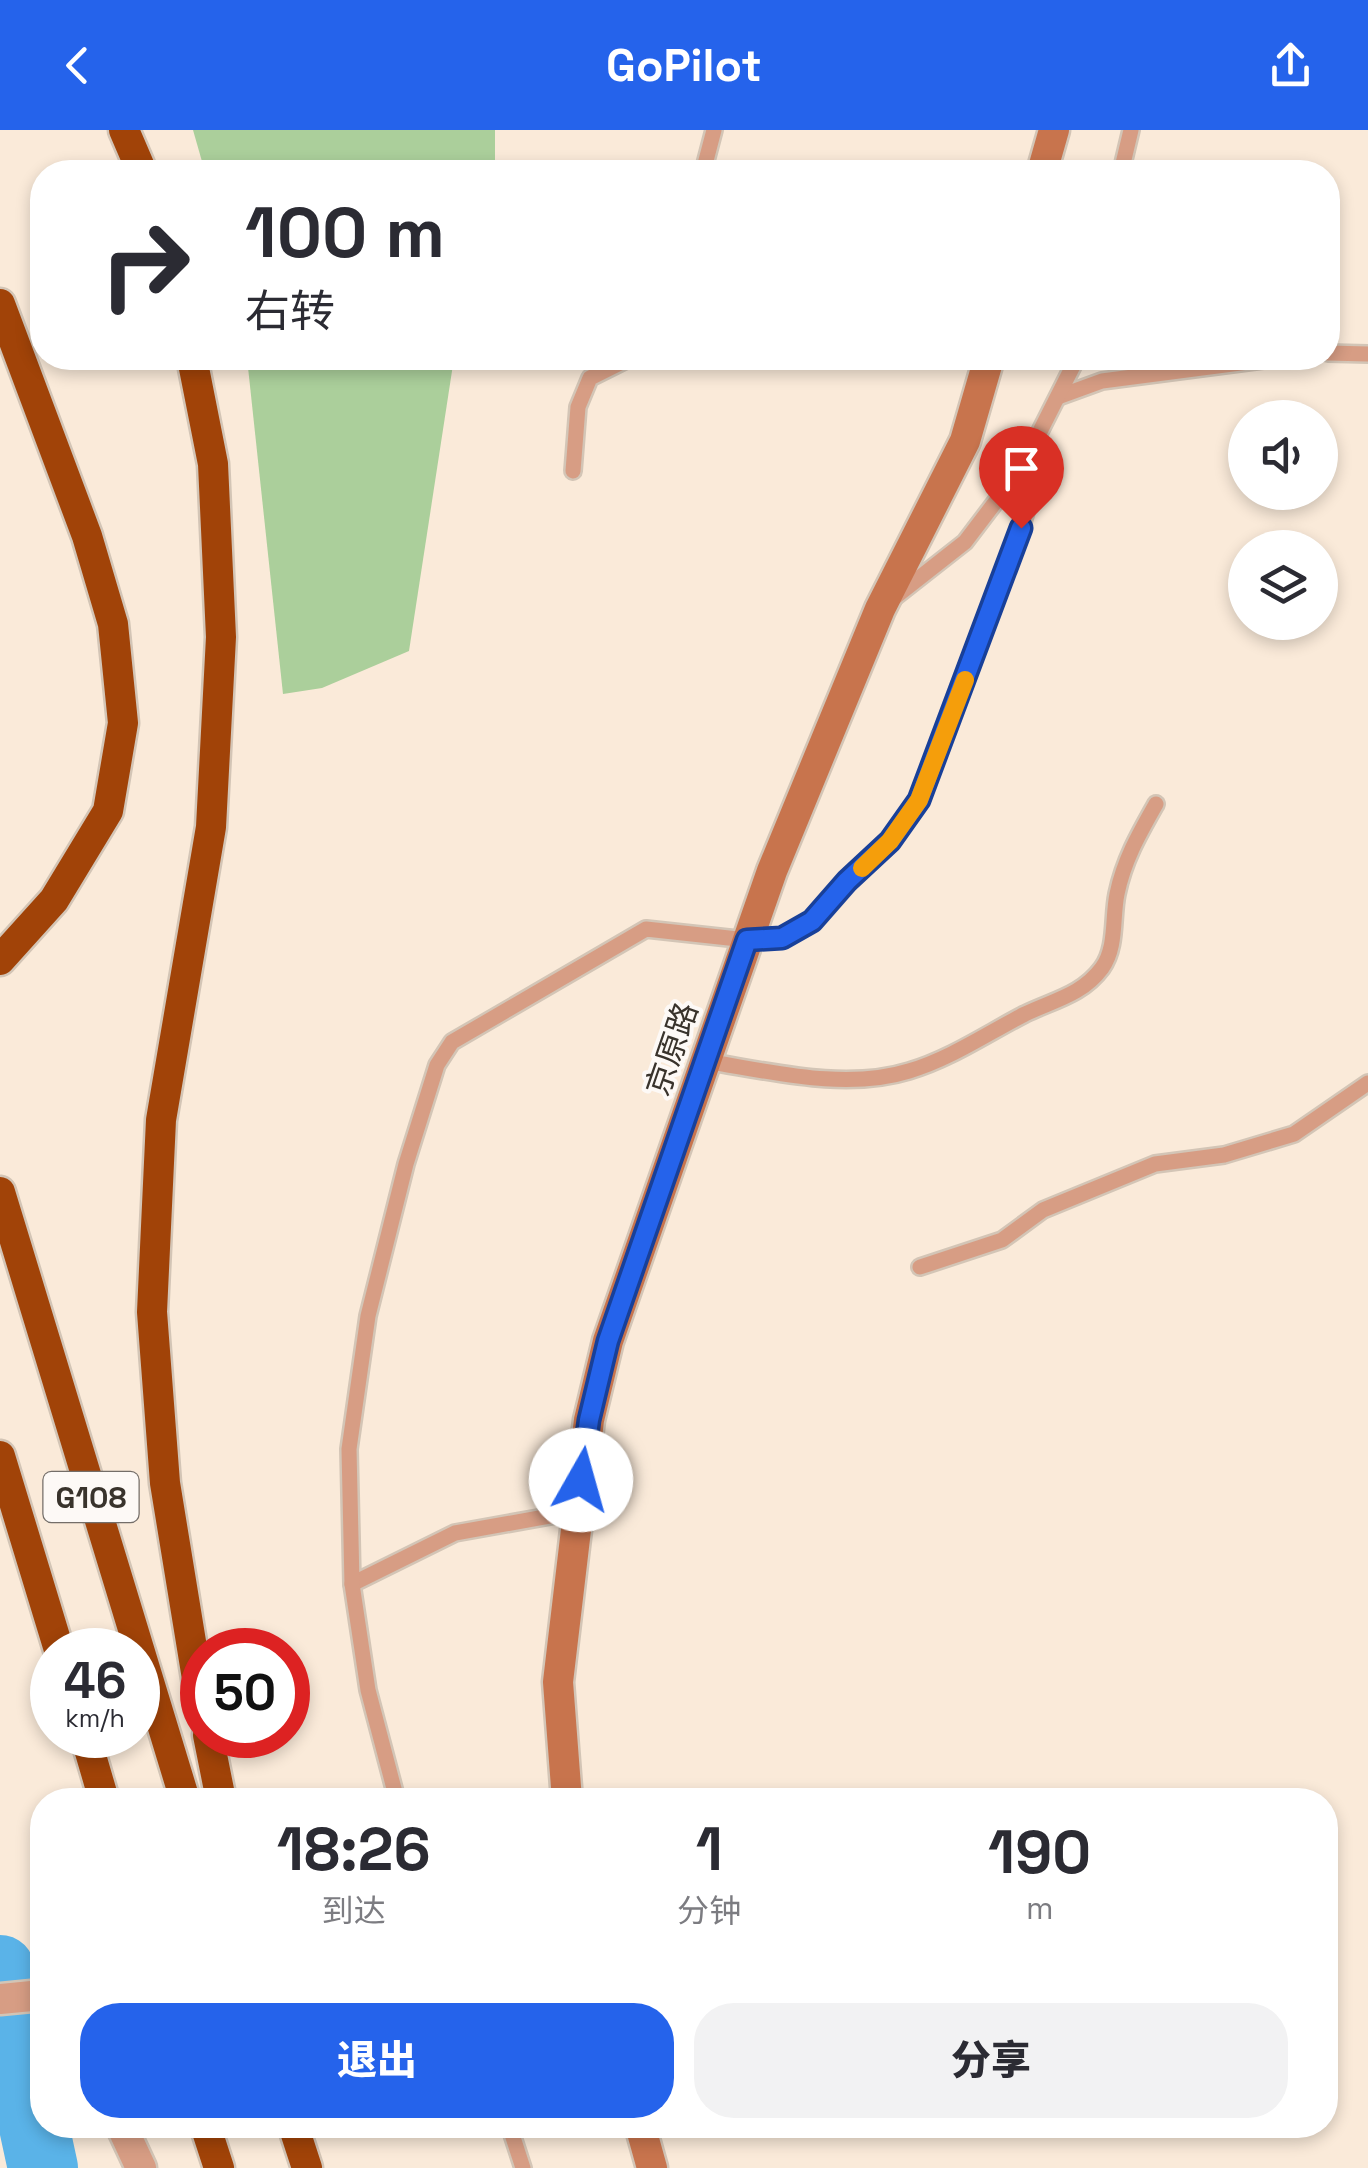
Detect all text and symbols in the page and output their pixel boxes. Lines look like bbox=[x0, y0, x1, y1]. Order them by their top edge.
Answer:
text: GoPilot bbox=[606, 37, 762, 94]
icon: back bbox=[50, 38, 105, 93]
icon: share bbox=[1263, 38, 1318, 93]
text: 100 m bbox=[245, 188, 445, 277]
icon: right bbox=[80, 200, 210, 330]
text: 右转 bbox=[245, 283, 335, 340]
map controls bbox=[1228, 400, 1338, 640]
button: sound bbox=[1228, 400, 1338, 510]
pin bbox=[979, 426, 1064, 529]
icon: arrive bbox=[994, 441, 1049, 496]
button: layers bbox=[1228, 530, 1338, 640]
street label: 京原路 bbox=[637, 997, 707, 1101]
position arrow bbox=[529, 1428, 633, 1532]
road number: G108 bbox=[44, 1472, 138, 1522]
speed limit sign: 50 bbox=[180, 1628, 310, 1758]
text: 46 bbox=[64, 1649, 126, 1713]
text: km/h bbox=[65, 1702, 125, 1734]
text: 18:26 bbox=[277, 1811, 431, 1888]
text: 1 bbox=[696, 1811, 723, 1888]
text: 190 bbox=[988, 1814, 1091, 1891]
text: m bbox=[1026, 1888, 1053, 1928]
text: 到达 bbox=[322, 1891, 386, 1931]
text: 分钟 bbox=[677, 1891, 741, 1931]
button: 退出 bbox=[80, 2003, 674, 2118]
button: 分享 bbox=[694, 2003, 1288, 2118]

